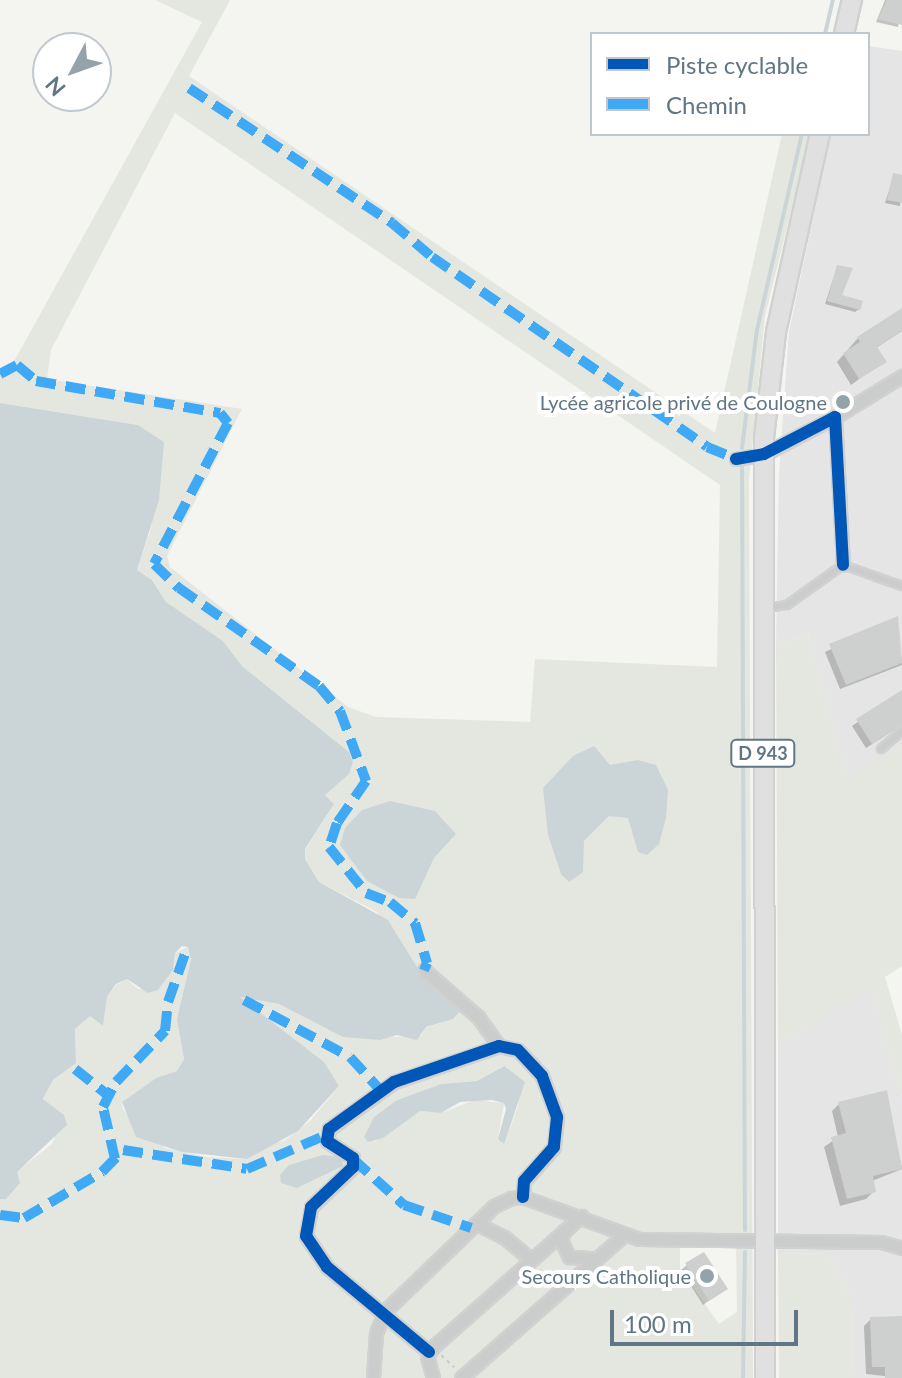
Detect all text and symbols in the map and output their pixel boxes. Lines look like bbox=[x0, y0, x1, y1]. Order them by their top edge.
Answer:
north arrow bbox=[32, 32, 112, 112]
legend bbox=[590, 32, 870, 136]
text: Piste cyclable bbox=[666, 50, 808, 79]
text: N bbox=[39, 72, 71, 102]
text: Chemin bbox=[666, 90, 747, 119]
place label: Lycée agricole privé de Coulogne bbox=[540, 390, 827, 414]
marker: Lycée agricole privé de Coulogne bbox=[834, 393, 852, 411]
road number: D 943 bbox=[729, 739, 797, 767]
place label: Secours Catholique bbox=[522, 1264, 691, 1288]
marker: Secours Catholique bbox=[698, 1267, 716, 1285]
scale bar bbox=[614, 1294, 802, 1344]
text: 100 m bbox=[624, 1309, 692, 1338]

